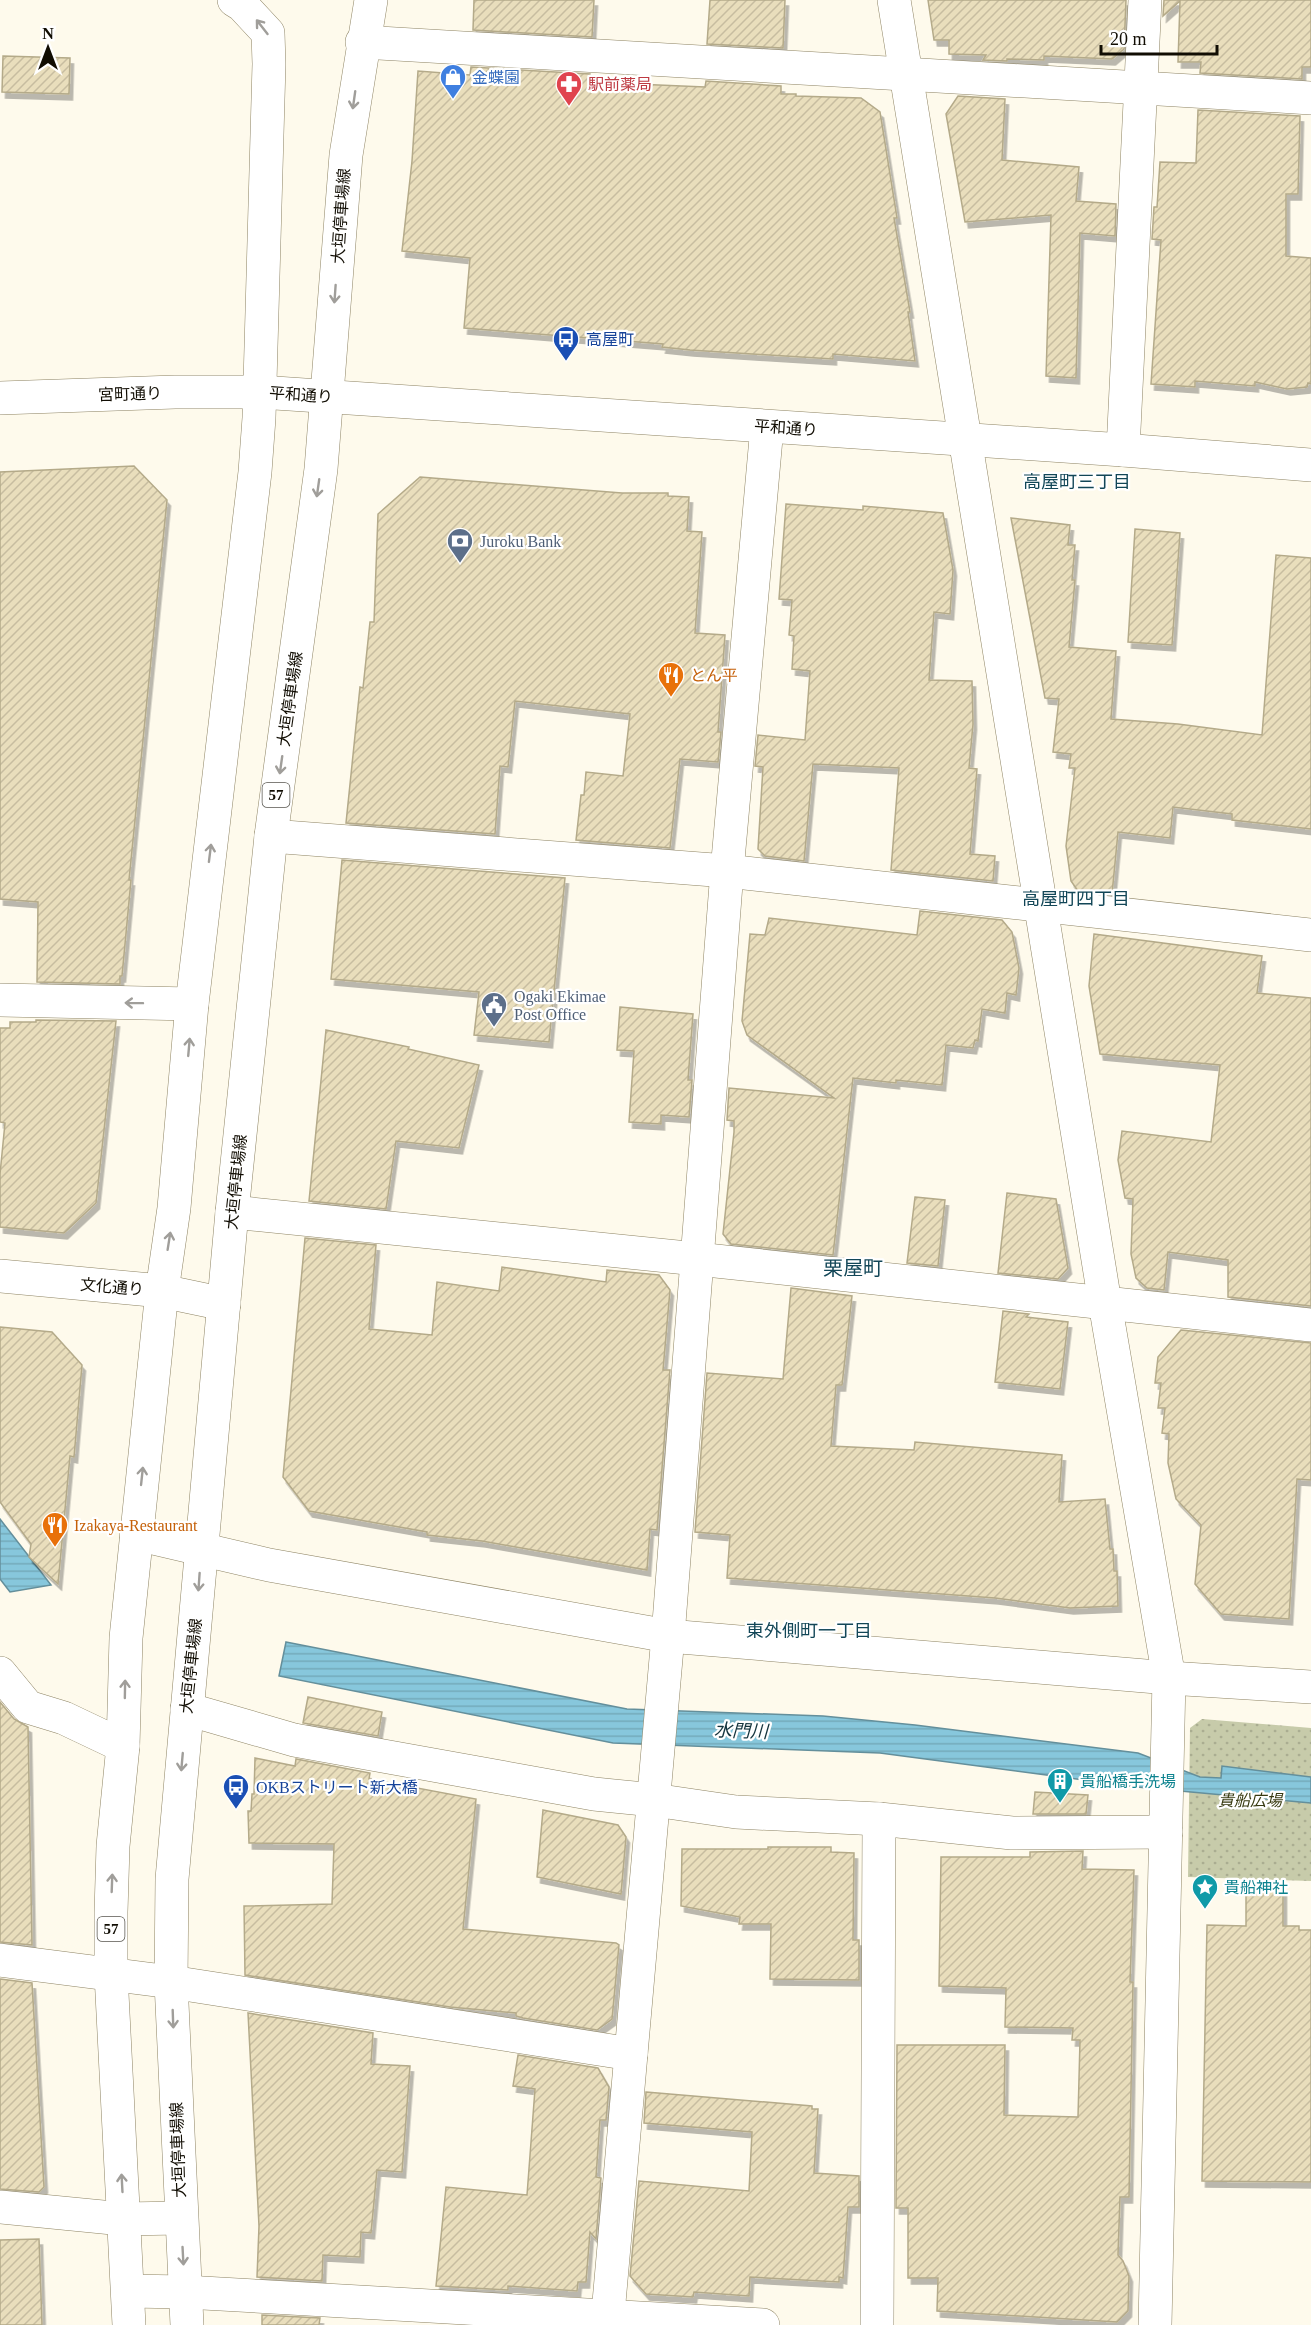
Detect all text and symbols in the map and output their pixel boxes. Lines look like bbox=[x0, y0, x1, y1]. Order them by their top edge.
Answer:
north arrow bbox=[18, 18, 78, 78]
scale bar bbox=[1101, 18, 1216, 56]
one-way arrow bbox=[255, 19, 268, 35]
text: N bbox=[42, 25, 54, 42]
text: 20 m bbox=[1110, 29, 1147, 49]
shop icon: 金蝶園 bbox=[438, 62, 468, 100]
place label: 金蝶園 bbox=[472, 69, 520, 86]
pharmacy icon: 駅前薬局 bbox=[554, 69, 584, 107]
place label: 駅前薬局 bbox=[588, 76, 652, 93]
one-way arrow bbox=[348, 90, 359, 110]
street label: 大垣停車場線 bbox=[329, 168, 353, 264]
one-way arrow bbox=[330, 284, 341, 304]
bus stop icon: 高屋町 bbox=[551, 324, 581, 362]
place label: 高屋町 bbox=[586, 331, 634, 348]
street label: 宮町通り bbox=[98, 384, 162, 404]
street label: 平和通り bbox=[268, 384, 334, 406]
street label: 平和通り bbox=[753, 417, 819, 439]
district label: 高屋町三丁目 bbox=[1023, 472, 1131, 492]
one-way arrow bbox=[313, 478, 324, 498]
bank icon: Juroku Bank bbox=[445, 526, 475, 564]
place label: Juroku Bank bbox=[480, 533, 561, 550]
street label: 大垣停車場線 bbox=[275, 650, 305, 748]
restaurant icon: とん平 bbox=[656, 660, 686, 698]
place label: とん平 bbox=[690, 667, 738, 684]
one-way arrow bbox=[275, 754, 286, 774]
road number: 57 bbox=[262, 783, 290, 807]
one-way arrow bbox=[204, 843, 215, 863]
district label: 高屋町四丁目 bbox=[1022, 889, 1130, 909]
place label: Ogaki Ekimae Post Office bbox=[514, 988, 606, 1023]
public building icon: Ogaki Ekimae Post Office bbox=[479, 990, 509, 1028]
one-way arrow bbox=[124, 997, 144, 1009]
one-way arrow bbox=[183, 1037, 194, 1057]
street label: 大垣停車場線 bbox=[223, 1133, 249, 1231]
one-way arrow bbox=[164, 1231, 175, 1251]
district label: 栗屋町 bbox=[823, 1257, 883, 1279]
street label: 文化通り bbox=[79, 1276, 145, 1298]
one-way arrow bbox=[137, 1467, 148, 1487]
restaurant icon: Izakaya-Restaurant bbox=[40, 1510, 70, 1548]
place label: Izakaya-Restaurant bbox=[74, 1517, 198, 1535]
one-way arrow bbox=[194, 1571, 205, 1591]
street label: 大垣停車場線 bbox=[178, 1617, 204, 1715]
district label: 東外側町一丁目 bbox=[746, 1621, 872, 1641]
one-way arrow bbox=[119, 1679, 131, 1699]
water label: 水門川 bbox=[714, 1720, 770, 1742]
one-way arrow bbox=[176, 1751, 187, 1771]
building icon: 貴船橋手洗場 bbox=[1045, 1766, 1075, 1804]
bus stop icon: OKBストリート新大橋 bbox=[221, 1772, 251, 1810]
place label: 貴船橋手洗場 bbox=[1080, 1773, 1176, 1790]
place label: OKBストリート新大橋 bbox=[256, 1779, 418, 1796]
park label: 貴船広場 bbox=[1218, 1792, 1284, 1809]
place icon: 貴船神社 bbox=[1190, 1872, 1220, 1910]
one-way arrow bbox=[106, 1873, 117, 1893]
place label: 貴船神社 bbox=[1224, 1879, 1288, 1896]
road number: 57 bbox=[98, 1917, 124, 1941]
one-way arrow bbox=[167, 2009, 178, 2029]
street label: 大垣停車場線 bbox=[168, 2102, 188, 2198]
one-way arrow bbox=[116, 2173, 127, 2193]
one-way arrow bbox=[178, 2246, 189, 2266]

